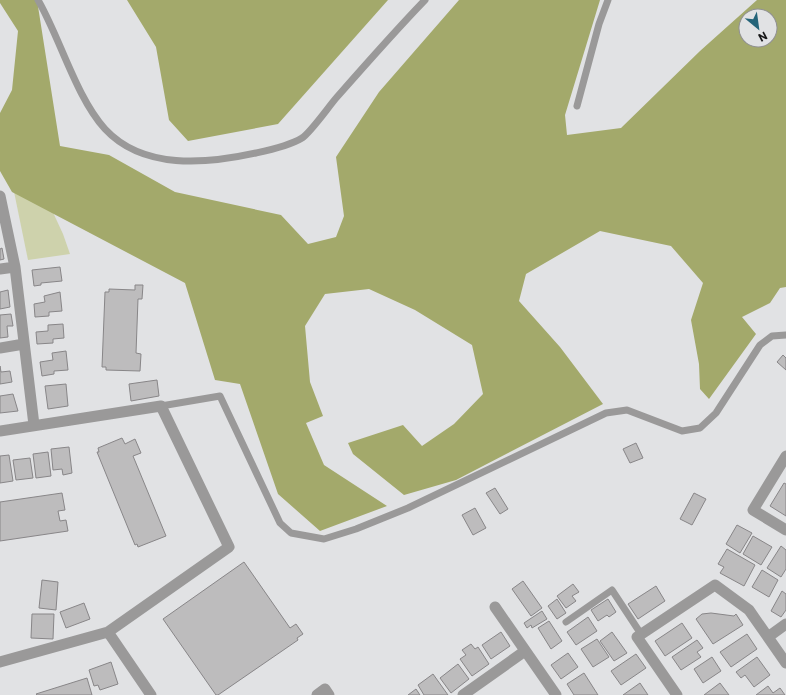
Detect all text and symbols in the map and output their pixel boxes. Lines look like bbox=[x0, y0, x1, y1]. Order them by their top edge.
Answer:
north arrow bbox=[738, 8, 778, 48]
text: N bbox=[756, 29, 770, 45]

